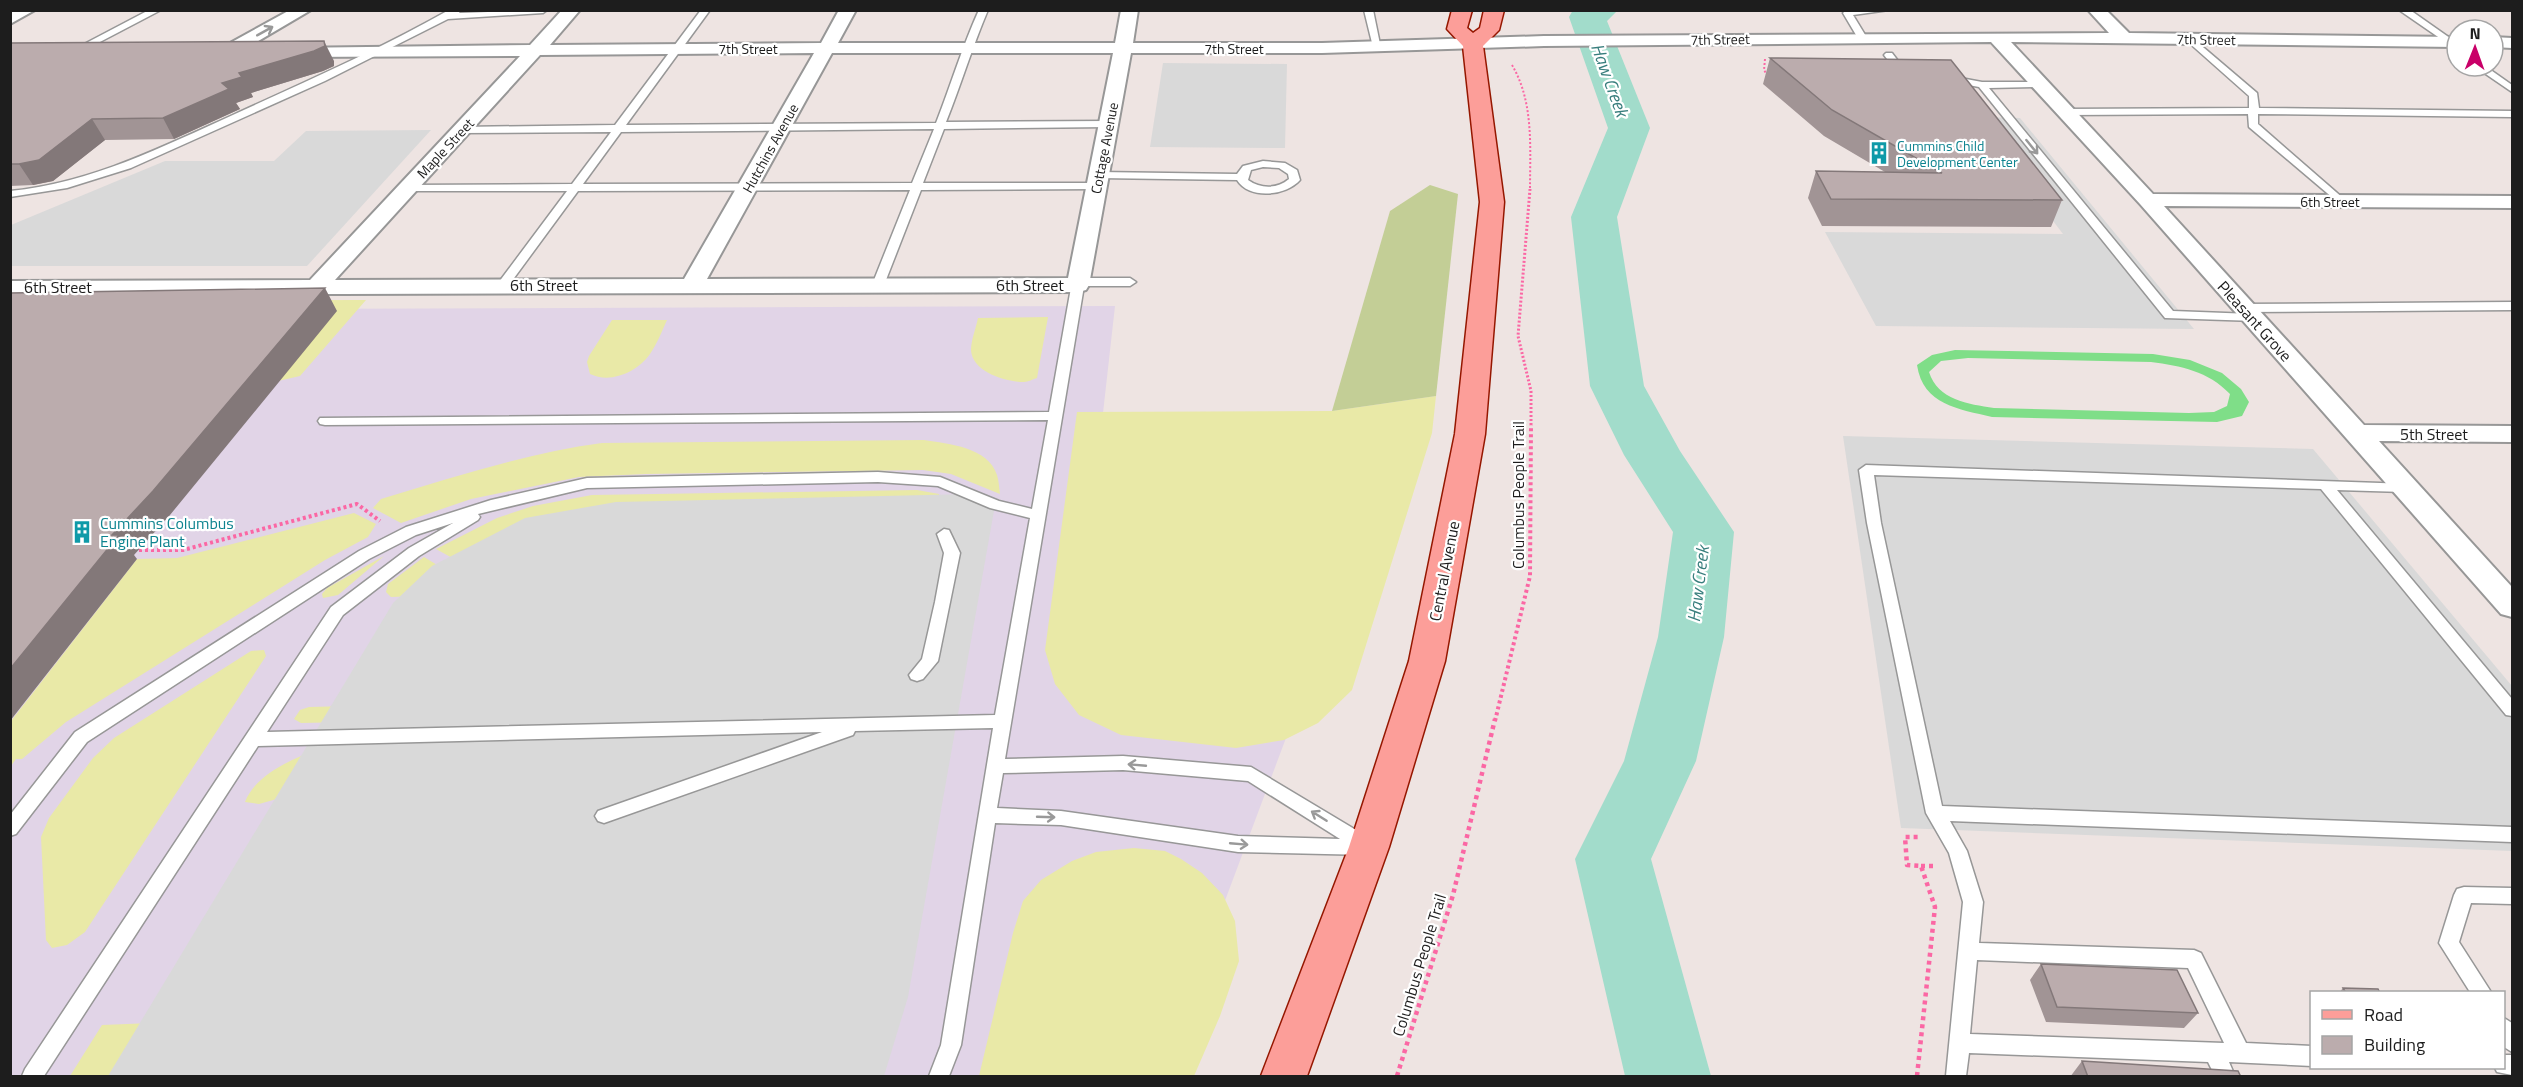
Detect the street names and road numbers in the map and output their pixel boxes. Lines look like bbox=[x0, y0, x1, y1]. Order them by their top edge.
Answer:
street label: 7th Street bbox=[1690, 28, 1750, 50]
street label: 7th Street bbox=[2176, 28, 2236, 50]
street label: 7th Street bbox=[718, 38, 778, 59]
street label: 7th Street bbox=[1204, 38, 1264, 59]
street label: Hutchins Avenue bbox=[737, 99, 803, 197]
street label: Cottage Avenue bbox=[1085, 100, 1123, 196]
street label: Maple Street bbox=[412, 113, 479, 183]
street label: 6th Street bbox=[2300, 191, 2360, 212]
street label: 6th Street bbox=[510, 273, 578, 297]
street label: 6th Street bbox=[996, 273, 1064, 297]
street label: 6th Street bbox=[24, 275, 92, 299]
street label: Pleasant Grove bbox=[2212, 275, 2298, 367]
street label: Columbus People Trail bbox=[1506, 421, 1530, 569]
street label: 5th Street bbox=[2400, 422, 2468, 446]
street label: Central Avenue bbox=[1423, 519, 1465, 623]
street label: Columbus People Trail bbox=[1386, 891, 1452, 1039]

